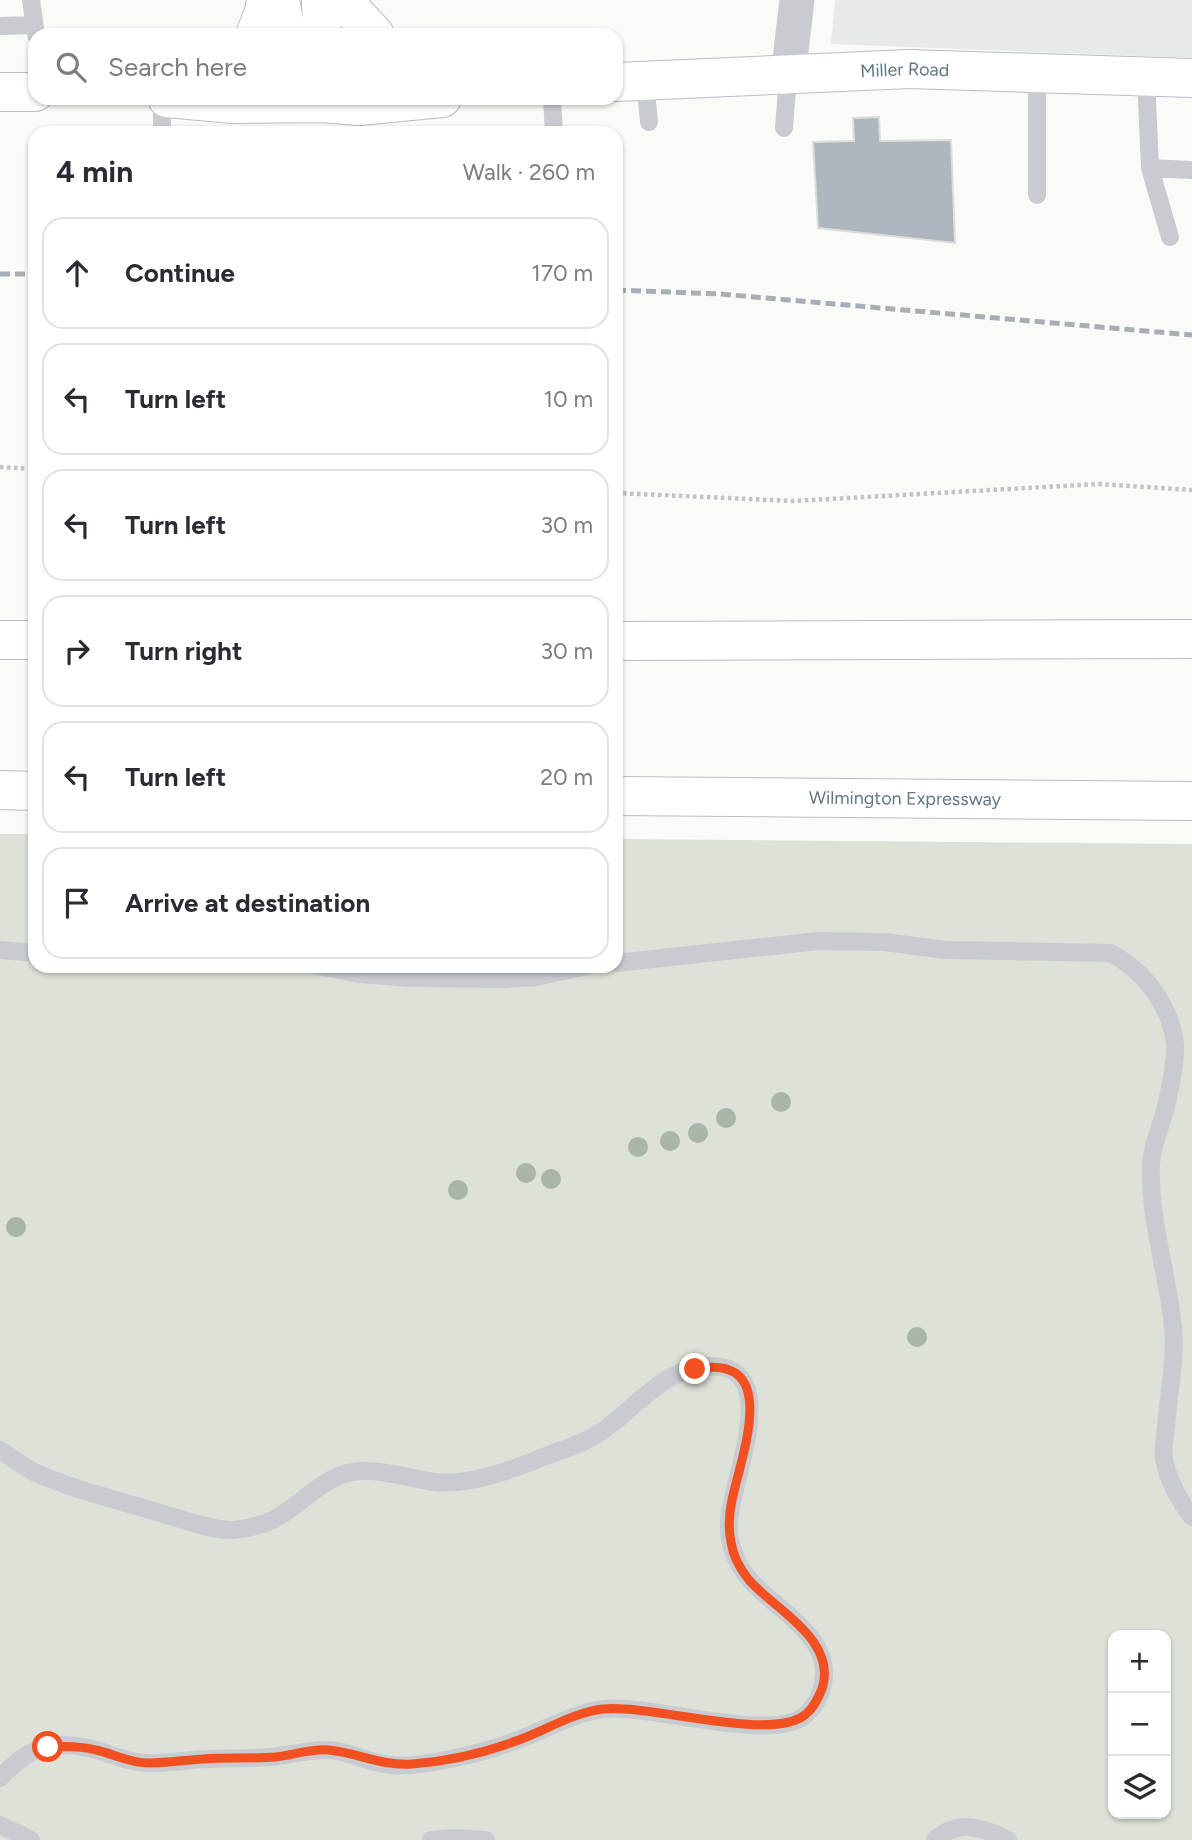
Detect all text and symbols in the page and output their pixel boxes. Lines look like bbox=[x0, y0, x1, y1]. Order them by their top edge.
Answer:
search box bbox=[28, 28, 623, 105]
icon: search bbox=[52, 48, 90, 86]
text: Search here bbox=[108, 51, 247, 83]
street label: Miller Road bbox=[860, 58, 950, 82]
text: 4 min bbox=[56, 153, 133, 190]
text: Walk · 260 m bbox=[463, 158, 595, 186]
icon: ahead bbox=[58, 254, 96, 292]
text: Continue bbox=[125, 257, 235, 289]
text: 170 m bbox=[531, 259, 593, 287]
icon: left bbox=[58, 380, 96, 418]
text: Turn left bbox=[125, 383, 226, 415]
text: 10 m bbox=[544, 385, 593, 413]
icon: left bbox=[58, 506, 96, 544]
text: Turn left bbox=[125, 509, 226, 541]
text: 30 m bbox=[540, 511, 593, 539]
icon: right bbox=[58, 632, 96, 670]
text: Turn right bbox=[125, 635, 242, 667]
text: 30 m bbox=[540, 637, 593, 665]
icon: left bbox=[58, 758, 96, 796]
text: Turn left bbox=[125, 761, 226, 793]
text: 20 m bbox=[540, 763, 593, 791]
street label: Wilmington Expressway bbox=[809, 787, 1002, 810]
icon: arrive bbox=[58, 884, 96, 922]
text: Arrive at destination bbox=[125, 887, 370, 919]
route end bbox=[679, 1353, 710, 1384]
map controls bbox=[1108, 1630, 1171, 1819]
button: + bbox=[1108, 1630, 1171, 1693]
button: − bbox=[1108, 1693, 1171, 1756]
route start bbox=[32, 1731, 63, 1762]
button: layers bbox=[1108, 1756, 1171, 1819]

